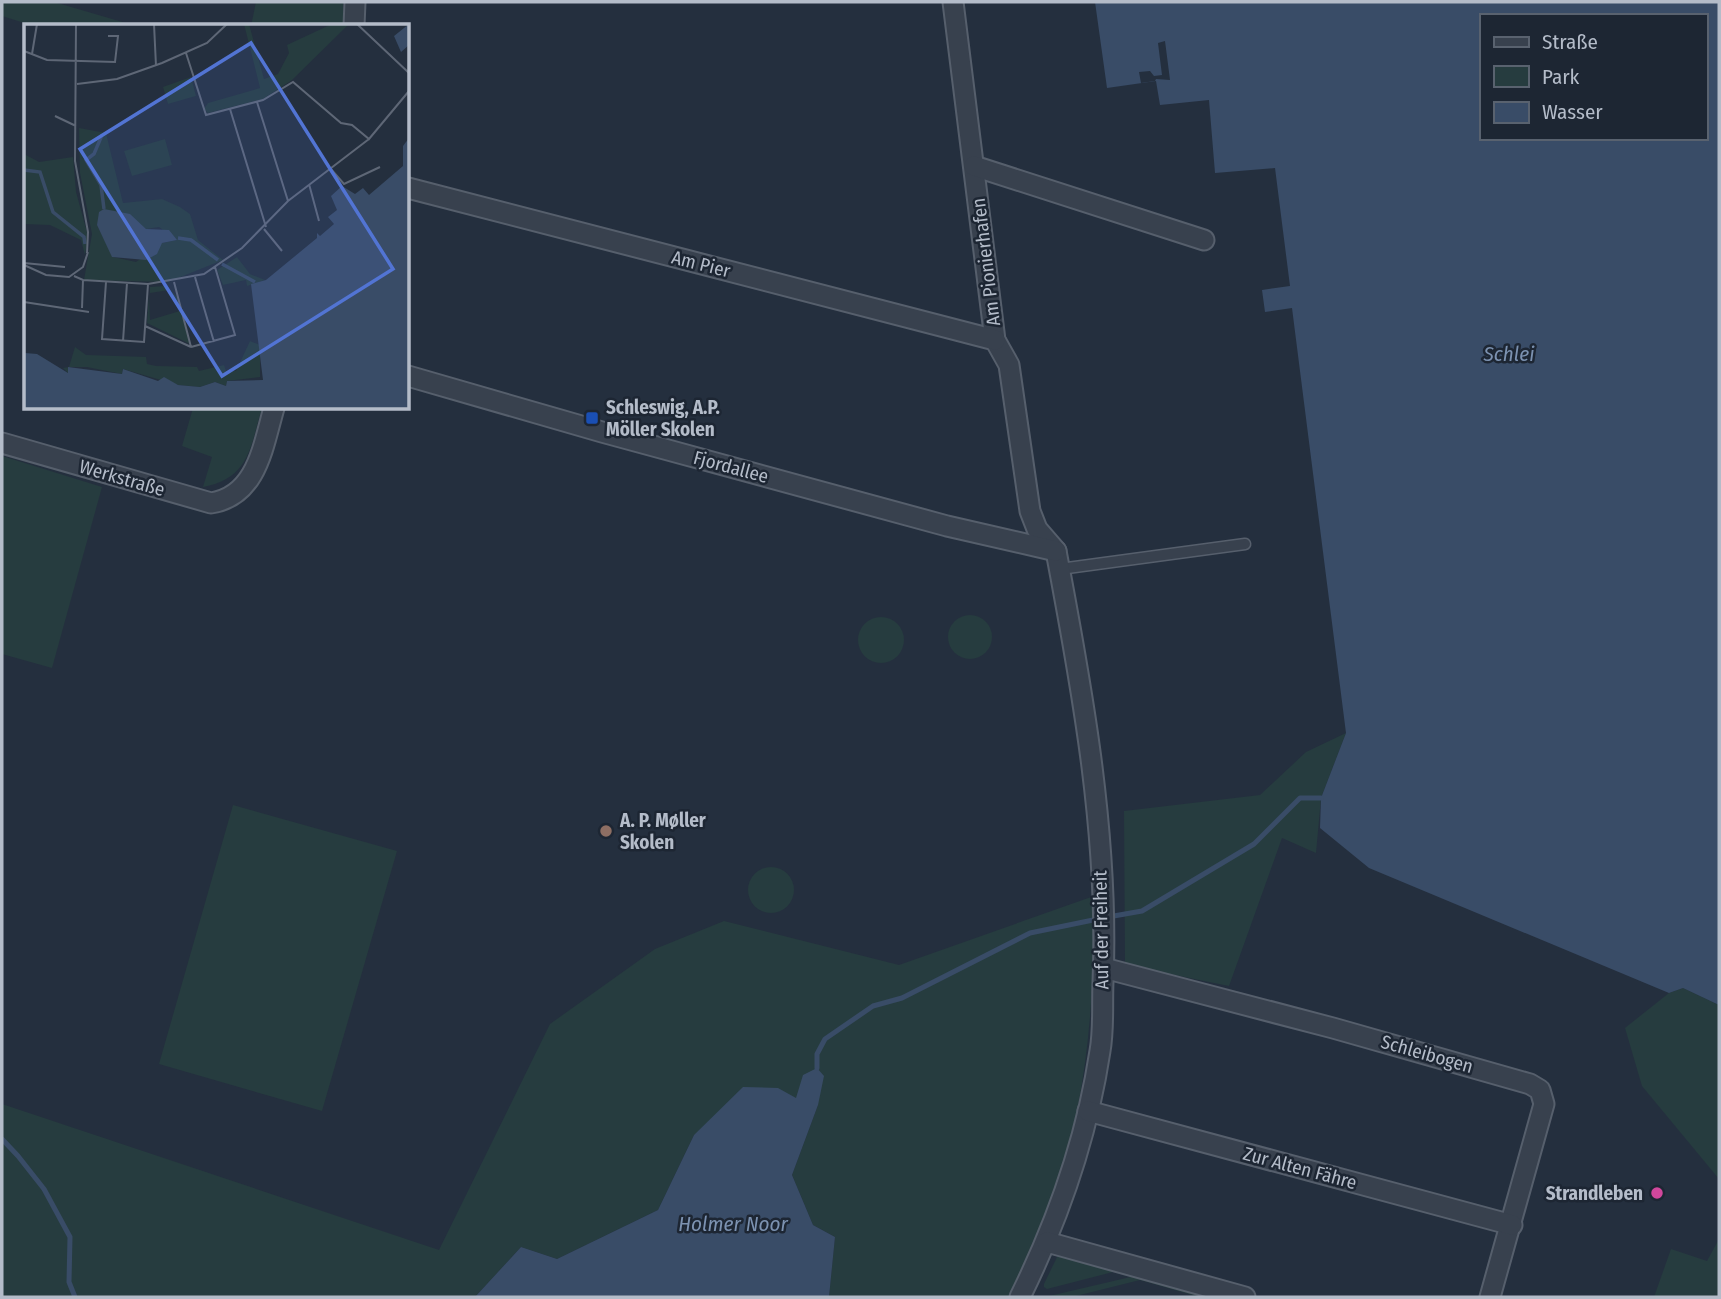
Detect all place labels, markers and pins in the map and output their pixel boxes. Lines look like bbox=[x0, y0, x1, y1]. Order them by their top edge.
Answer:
place label: Schleswig, A.P. Möller Skolen bbox=[606, 396, 720, 441]
marker: Schleswig, A.P. Möller Skolen bbox=[584, 410, 600, 426]
place label: A. P. Møller Skolen bbox=[619, 809, 707, 854]
marker: A. P. Møller Skolen bbox=[598, 823, 614, 839]
place label: Strandleben bbox=[1546, 1182, 1643, 1205]
marker: Strandleben bbox=[1649, 1185, 1665, 1201]

